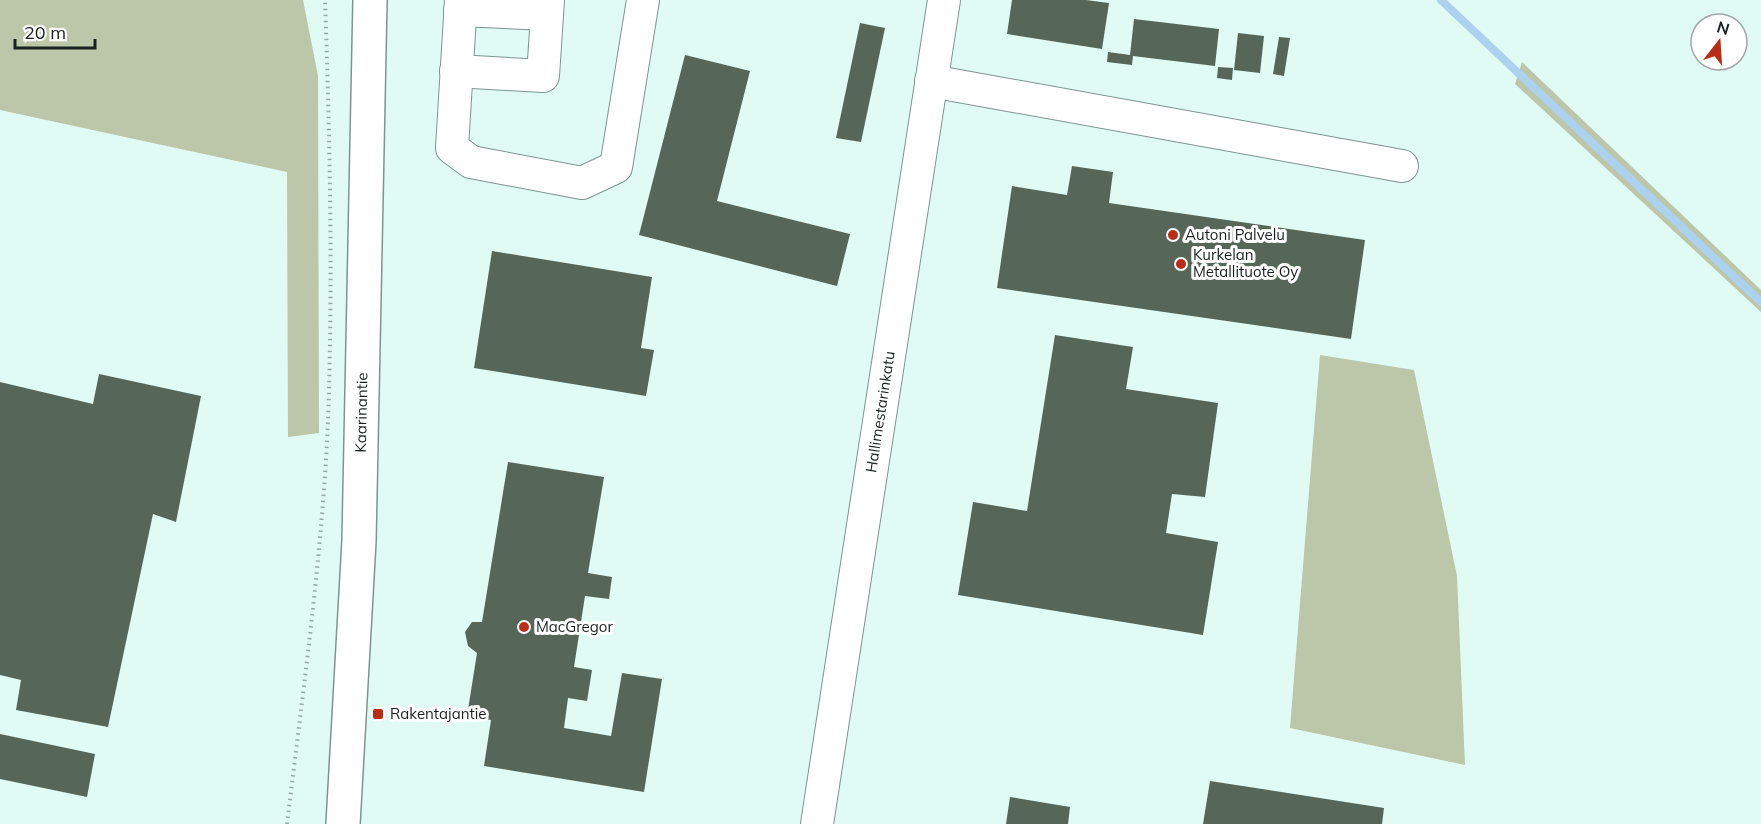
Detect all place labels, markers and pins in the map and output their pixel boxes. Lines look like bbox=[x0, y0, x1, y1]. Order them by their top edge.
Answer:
place label: Autoni Palvelu bbox=[1185, 225, 1285, 244]
marker: Autoni Palvelu bbox=[1166, 228, 1180, 242]
place label: Kurkelan Metallituote Oy bbox=[1193, 245, 1298, 281]
marker: Kurkelan Metallituote Oy bbox=[1174, 257, 1188, 271]
place label: MacGregor bbox=[536, 617, 613, 636]
marker: MacGregor bbox=[517, 620, 531, 634]
place label: Rakentajantie bbox=[390, 704, 486, 723]
marker: Rakentajantie bbox=[371, 707, 385, 721]

